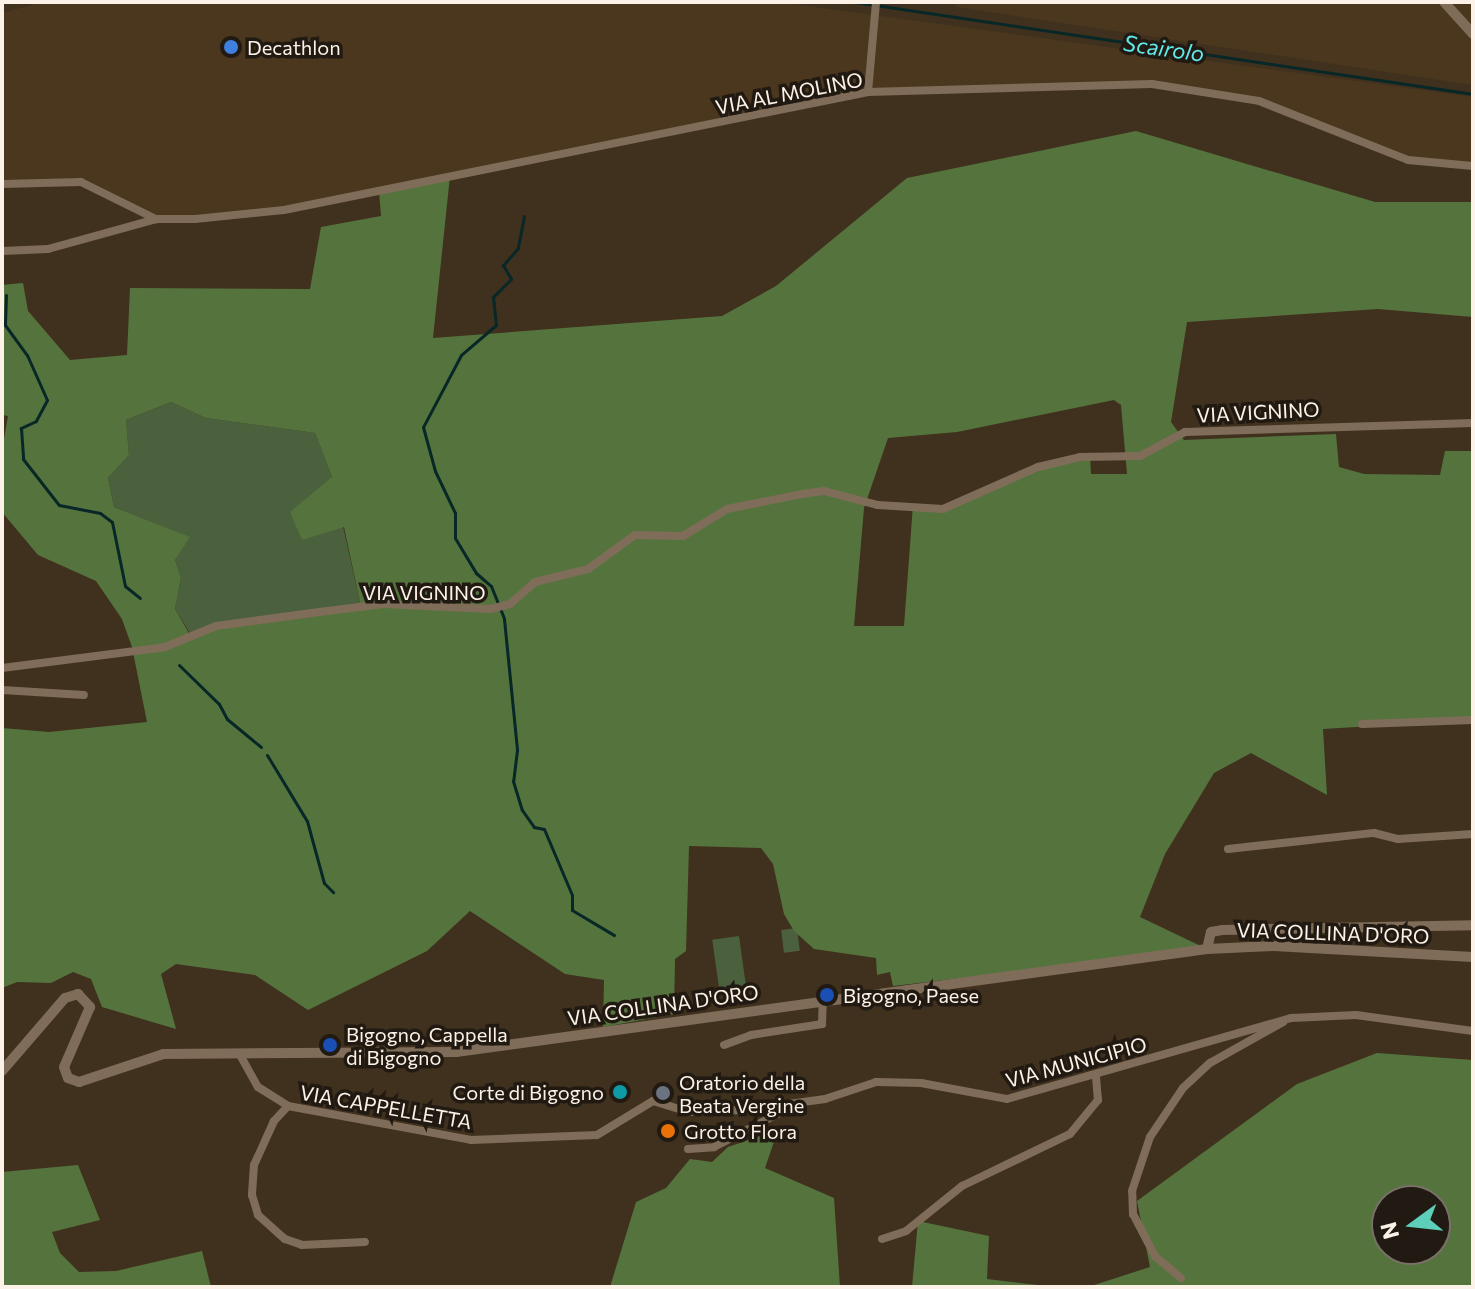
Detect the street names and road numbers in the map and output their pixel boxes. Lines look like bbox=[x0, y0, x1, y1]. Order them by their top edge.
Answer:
street label: VIA AL MOLINO bbox=[713, 67, 865, 119]
street label: VIA VIGNINO bbox=[1196, 397, 1320, 427]
street label: VIA VIGNINO bbox=[362, 580, 486, 604]
street label: VIA COLLINA D'ORO bbox=[1236, 918, 1430, 948]
street label: VIA COLLINA D'ORO bbox=[566, 980, 760, 1030]
street label: VIA MUNICIPIO bbox=[1003, 1032, 1149, 1092]
street label: VIA CAPPELLETTA bbox=[298, 1080, 474, 1134]

